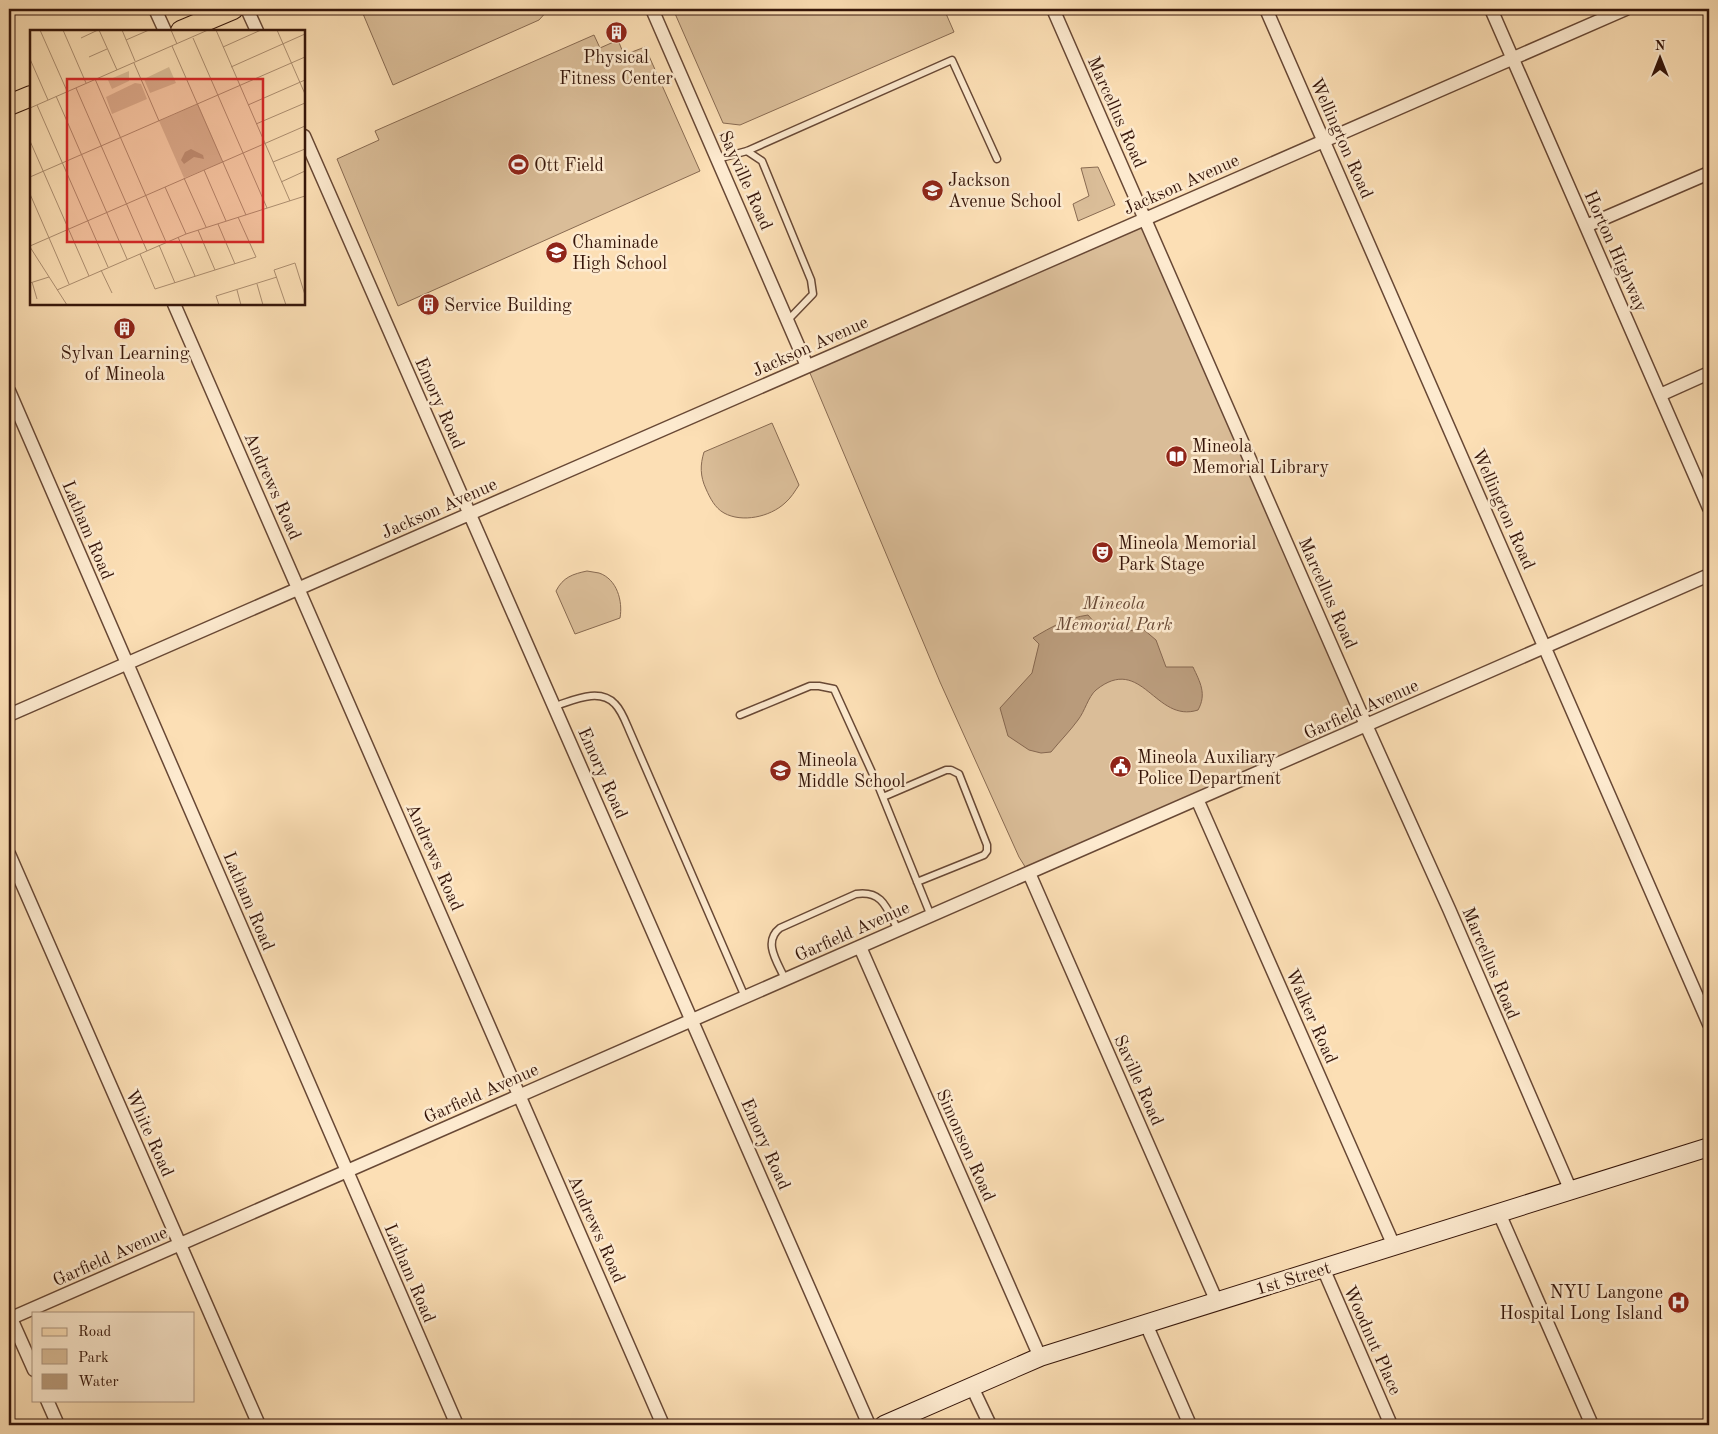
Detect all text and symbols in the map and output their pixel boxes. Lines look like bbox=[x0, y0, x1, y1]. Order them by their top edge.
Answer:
building icon: Physical Fitness Center bbox=[604, 20, 628, 44]
inset map bbox=[30, 30, 305, 305]
north arrow bbox=[1636, 32, 1686, 82]
text: N bbox=[1655, 39, 1666, 53]
place label: Physical Fitness Center bbox=[559, 49, 674, 88]
street label: Marcellus Road bbox=[1084, 54, 1149, 171]
street label: Wellington Road bbox=[1306, 75, 1376, 201]
street label: Sayville Road bbox=[715, 128, 775, 233]
street label: Jackson Avenue bbox=[1121, 151, 1242, 218]
sports icon: Ott Field bbox=[506, 153, 530, 177]
place label: Ott Field bbox=[534, 157, 604, 175]
place label: Jackson Avenue School bbox=[948, 172, 1062, 211]
school or university icon: Jackson Avenue School bbox=[920, 178, 944, 202]
street label: Horton Highway bbox=[1580, 188, 1650, 315]
place label: Chaminade High School bbox=[572, 234, 667, 273]
school or university icon: Chaminade High School bbox=[544, 240, 568, 264]
building icon: Service Building bbox=[416, 293, 440, 317]
place label: Service Building bbox=[444, 297, 572, 315]
street label: Jackson Avenue bbox=[750, 313, 871, 380]
building icon: Sylvan Learning of Mineola bbox=[113, 316, 137, 340]
place label: Sylvan Learning of Mineola bbox=[61, 345, 190, 384]
street label: Emory Road bbox=[411, 355, 467, 452]
street label: Andrews Road bbox=[240, 430, 304, 543]
place label: Mineola Memorial Library bbox=[1192, 438, 1329, 477]
library icon: Mineola Memorial Library bbox=[1164, 444, 1188, 468]
street label: Wellington Road bbox=[1468, 446, 1538, 572]
street label: Jackson Avenue bbox=[379, 475, 500, 542]
street label: Latham Road bbox=[58, 478, 116, 582]
place label: Mineola Memorial Park Stage bbox=[1118, 535, 1256, 574]
street label: Marcellus Road bbox=[1295, 535, 1360, 652]
theatre icon: Mineola Memorial Park Stage bbox=[1090, 541, 1114, 565]
park label: Mineola Memorial Park bbox=[1054, 595, 1173, 634]
street label: Garfield Avenue bbox=[1301, 677, 1421, 743]
street label: Emory Road bbox=[574, 725, 630, 822]
place label: Mineola Auxiliary Police Department bbox=[1137, 749, 1281, 788]
place label: Mineola Middle School bbox=[797, 752, 906, 791]
public building icon: Mineola Auxiliary Police Department bbox=[1109, 755, 1133, 779]
school or university icon: Mineola Middle School bbox=[769, 758, 793, 782]
street label: Andrews Road bbox=[402, 801, 466, 914]
street label: Latham Road bbox=[219, 849, 277, 953]
street label: Garfield Avenue bbox=[792, 899, 912, 965]
street label: Marcellus Road bbox=[1458, 905, 1522, 1022]
street label: Walker Road bbox=[1282, 966, 1340, 1067]
street label: Saville Road bbox=[1110, 1032, 1166, 1128]
street label: Garfield Avenue bbox=[421, 1061, 541, 1127]
street label: White Road bbox=[122, 1087, 176, 1180]
street label: Simonson Road bbox=[932, 1087, 998, 1204]
street label: Emory Road bbox=[737, 1096, 793, 1193]
street label: Andrews Road bbox=[564, 1173, 628, 1286]
street label: Latham Road bbox=[380, 1221, 438, 1325]
street label: Garfield Avenue bbox=[50, 1224, 170, 1290]
street label: 1st Street bbox=[1254, 1259, 1333, 1299]
street label: Woodnut Place bbox=[1340, 1283, 1404, 1398]
place label: NYU Langone Hospital Long Island bbox=[1500, 1284, 1663, 1323]
hospital icon: NYU Langone Hospital Long Island bbox=[1667, 1290, 1691, 1314]
legend bbox=[32, 1312, 195, 1402]
text: Road bbox=[78, 1325, 112, 1340]
text: Park bbox=[78, 1351, 109, 1366]
text: Water bbox=[78, 1375, 119, 1390]

